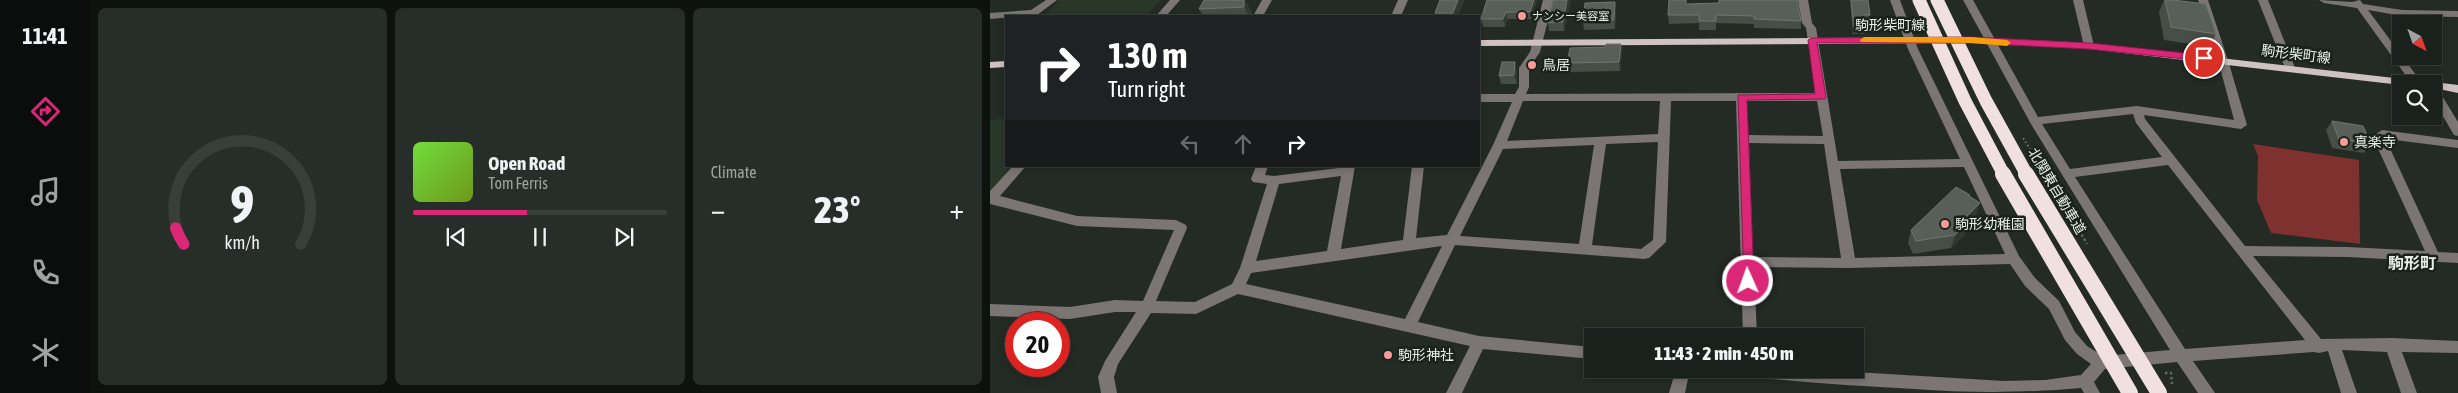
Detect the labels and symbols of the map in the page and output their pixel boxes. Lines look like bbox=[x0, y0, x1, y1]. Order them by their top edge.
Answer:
marker: ナンシー美容室 bbox=[1516, 10, 1528, 22]
place label: ナンシー美容室 bbox=[1532, 10, 1609, 22]
north arrow bbox=[2392, 15, 2442, 65]
street label: 駒形柴町線 bbox=[1855, 17, 1925, 33]
pin bbox=[2183, 37, 2225, 79]
street label: 駒形柴町線 bbox=[2260, 42, 2332, 66]
place label: 鳥居 bbox=[1542, 57, 1570, 73]
marker: 鳥居 bbox=[1526, 59, 1538, 71]
place label: 真楽寺 bbox=[2354, 134, 2396, 150]
marker: 真楽寺 bbox=[2338, 136, 2350, 148]
street label: 北関東自動車道 bbox=[2025, 145, 2089, 237]
place label: 駒形幼稚園 bbox=[1955, 216, 2025, 232]
marker: 駒形幼稚園 bbox=[1939, 218, 1951, 230]
position arrow bbox=[1721, 254, 1773, 306]
district label: 駒形町 bbox=[2388, 254, 2436, 272]
speed limit sign: 20 bbox=[1005, 312, 1070, 377]
place label: 駒形神社 bbox=[1398, 347, 1454, 363]
marker: 駒形神社 bbox=[1382, 349, 1394, 361]

